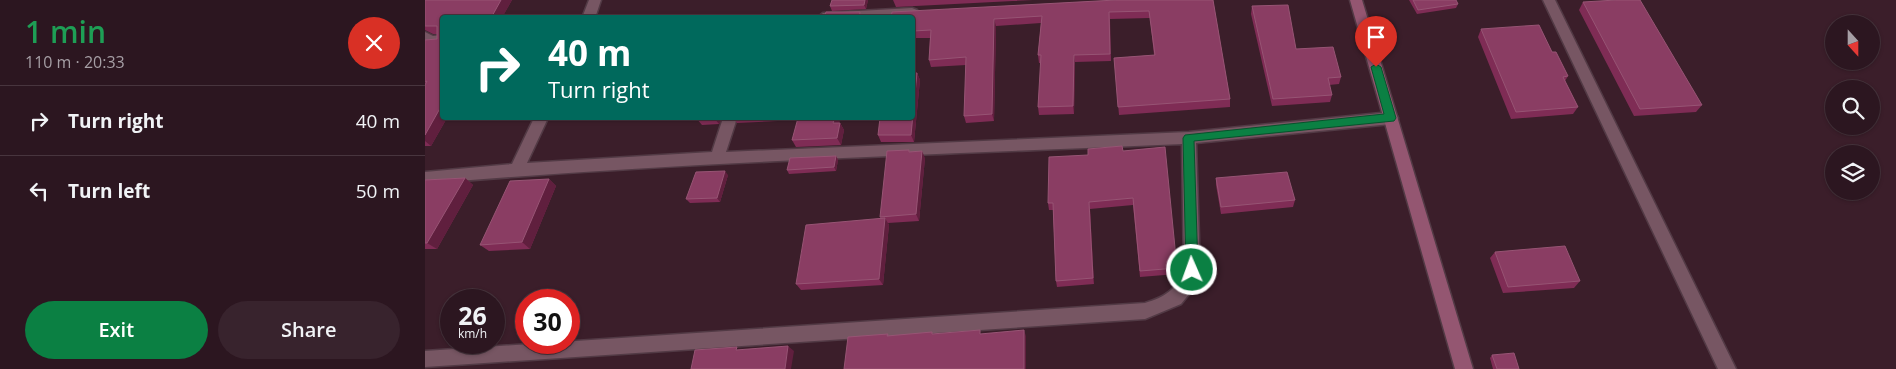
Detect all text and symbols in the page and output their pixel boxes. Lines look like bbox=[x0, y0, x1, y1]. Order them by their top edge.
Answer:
text: 1 min bbox=[25, 11, 106, 52]
north arrow bbox=[1825, 15, 1880, 70]
map controls bbox=[1825, 15, 1880, 200]
pin bbox=[1355, 16, 1397, 67]
button: close bbox=[348, 17, 400, 69]
icon: arrive bbox=[1362, 23, 1390, 51]
text: 40 m bbox=[548, 29, 631, 76]
icon: right bbox=[465, 35, 530, 100]
text: 110 m · 20:33 bbox=[25, 51, 125, 73]
text: Turn right bbox=[548, 74, 650, 104]
button: search bbox=[1825, 80, 1880, 135]
icon: right bbox=[25, 107, 53, 135]
text: Turn right bbox=[68, 108, 163, 134]
text: 40 m bbox=[356, 108, 400, 134]
button: layers bbox=[1825, 145, 1880, 200]
icon: left bbox=[25, 177, 53, 205]
text: Turn left bbox=[68, 178, 150, 204]
text: 50 m bbox=[356, 178, 400, 204]
position arrow bbox=[1165, 243, 1217, 295]
speed limit sign: 30 bbox=[515, 289, 580, 354]
text: 26 bbox=[458, 298, 487, 332]
button: Exit bbox=[25, 301, 208, 359]
button: Share bbox=[218, 301, 400, 359]
text: km/h bbox=[458, 325, 487, 342]

